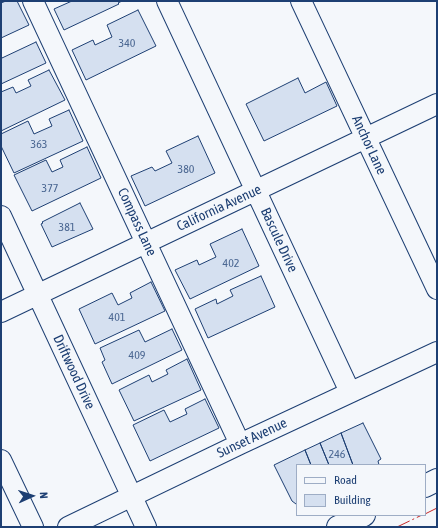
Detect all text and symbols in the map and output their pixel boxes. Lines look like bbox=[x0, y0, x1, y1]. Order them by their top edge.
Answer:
house number: 340 bbox=[119, 36, 135, 50]
street label: Anchor Lane bbox=[348, 113, 390, 177]
house number: 363 bbox=[31, 137, 47, 151]
house number: 380 bbox=[178, 162, 194, 176]
house number: 377 bbox=[42, 181, 58, 195]
street label: California Avenue bbox=[174, 181, 264, 235]
street label: Compass Lane bbox=[114, 185, 160, 259]
street label: Bascule Drive bbox=[257, 205, 301, 275]
house number: 381 bbox=[59, 220, 75, 234]
house number: 402 bbox=[223, 256, 239, 270]
house number: 401 bbox=[109, 310, 125, 324]
street label: Driftwood Drive bbox=[49, 332, 99, 412]
house number: 409 bbox=[129, 348, 145, 362]
street label: Sunset Avenue bbox=[214, 414, 290, 462]
house number: 246 bbox=[329, 447, 345, 461]
legend bbox=[296, 464, 426, 516]
text: Road bbox=[334, 473, 357, 487]
north arrow bbox=[12, 476, 52, 516]
text: N bbox=[38, 492, 50, 499]
text: Building bbox=[334, 493, 371, 507]

